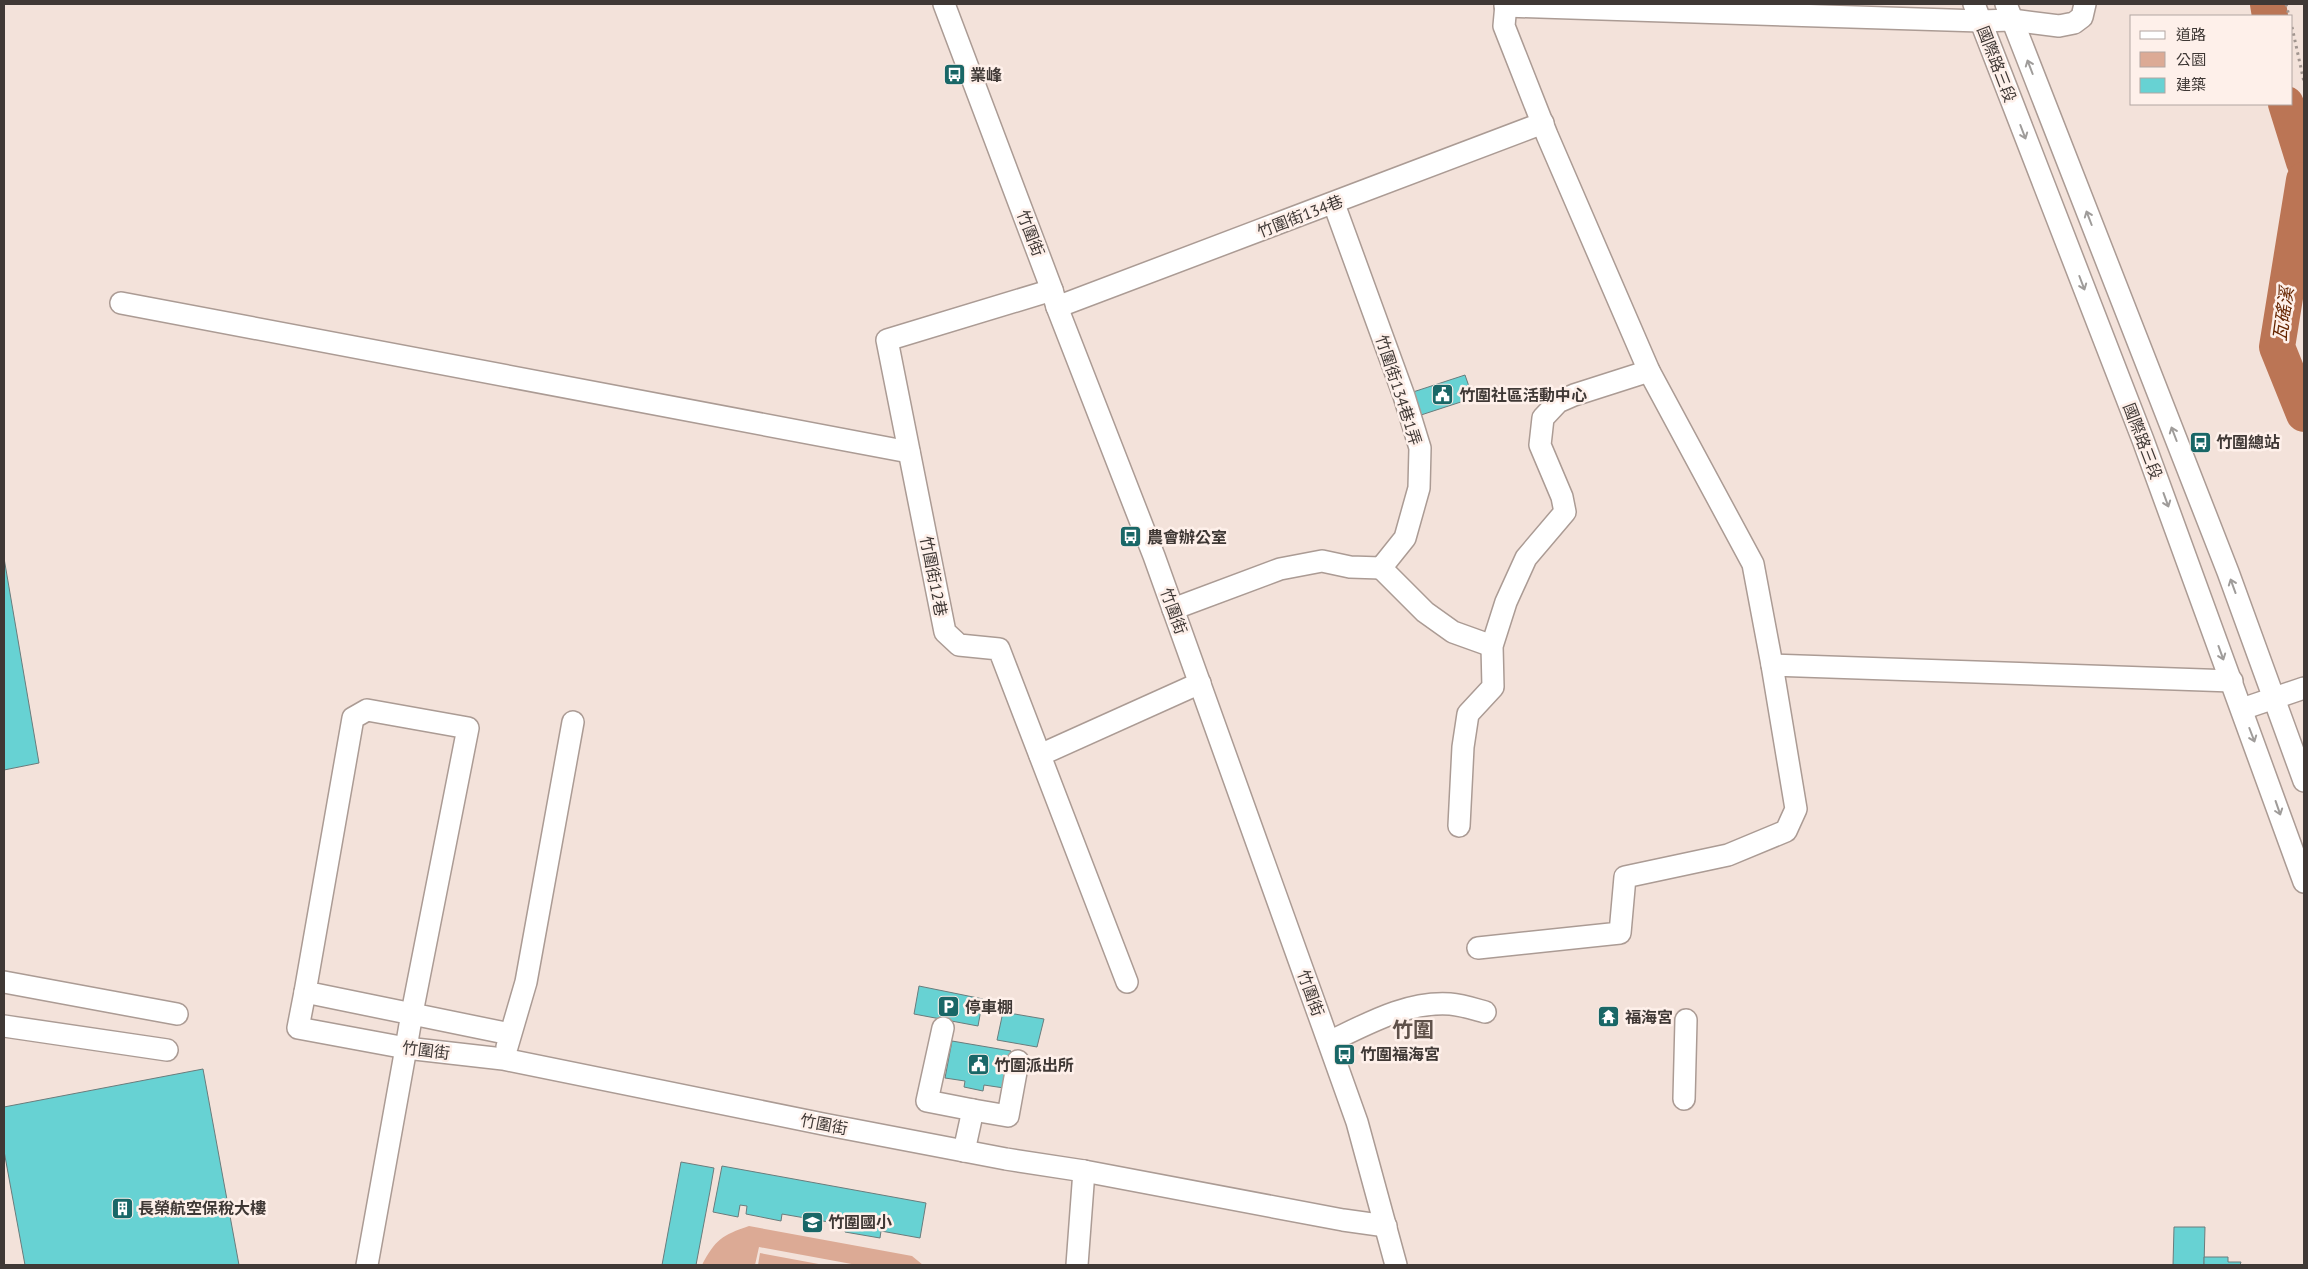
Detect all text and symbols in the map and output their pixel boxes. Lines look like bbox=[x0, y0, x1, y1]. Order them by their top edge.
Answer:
legend bbox=[2130, 15, 2293, 105]
street label: 國際路三段 bbox=[1973, 23, 2021, 105]
text: 道路 bbox=[2176, 25, 2206, 44]
text: 公園 bbox=[2176, 50, 2206, 69]
one-way arrow bbox=[2025, 59, 2034, 75]
bus stop icon: 業峰 bbox=[942, 63, 966, 87]
place label: 業峰 bbox=[970, 65, 1002, 85]
text: 建築 bbox=[2176, 75, 2206, 94]
one-way arrow bbox=[2019, 124, 2029, 139]
street label: 竹圍街134巷 bbox=[1254, 191, 1346, 241]
street label: 竹圍街 bbox=[1013, 207, 1049, 259]
one-way arrow bbox=[2084, 211, 2093, 226]
one-way arrow bbox=[2078, 275, 2088, 290]
water label: 瓦磘溪 bbox=[2268, 283, 2299, 342]
street label: 竹圍街134巷1弄 bbox=[1372, 332, 1426, 448]
public building icon: 竹圍社區活動中心 bbox=[1431, 383, 1455, 407]
place label: 竹圍社區活動中心 bbox=[1459, 385, 1587, 405]
street label: 國際路三段 bbox=[2119, 400, 2167, 482]
one-way arrow bbox=[2169, 427, 2178, 442]
bus stop icon: 竹圍總站 bbox=[2188, 430, 2212, 454]
place label: 竹圍總站 bbox=[2216, 432, 2280, 452]
one-way arrow bbox=[2162, 492, 2171, 508]
bus stop icon: 農會辦公室 bbox=[1119, 525, 1143, 549]
place label: 農會辦公室 bbox=[1147, 527, 1227, 547]
street label: 竹圍街12巷 bbox=[916, 534, 952, 618]
one-way arrow bbox=[2228, 579, 2237, 594]
street label: 竹圍街 bbox=[1156, 585, 1192, 637]
one-way arrow bbox=[2217, 645, 2226, 660]
one-way arrow bbox=[2248, 727, 2257, 743]
one-way arrow bbox=[2273, 800, 2283, 816]
street label: 竹圍街 bbox=[1293, 967, 1329, 1019]
parking icon: 停車棚 bbox=[937, 995, 961, 1019]
place label: 停車棚 bbox=[965, 997, 1013, 1017]
temple icon: 福海宮 bbox=[1597, 1005, 1621, 1029]
place label: 福海宮 bbox=[1625, 1007, 1673, 1027]
district label: 竹圍 bbox=[1392, 1016, 1434, 1043]
street label: 竹圍街 bbox=[401, 1037, 451, 1063]
bus stop icon: 竹圍福海宮 bbox=[1332, 1042, 1356, 1066]
place label: 竹圍福海宮 bbox=[1360, 1044, 1440, 1064]
public building icon: 竹圍派出所 bbox=[966, 1053, 990, 1077]
place label: 竹圍派出所 bbox=[994, 1055, 1074, 1075]
street label: 竹圍街 bbox=[799, 1110, 849, 1138]
building icon: 長榮航空保稅大樓 bbox=[110, 1196, 134, 1220]
place label: 長榮航空保稅大樓 bbox=[138, 1198, 266, 1218]
school or university icon: 竹圍國小 bbox=[800, 1210, 824, 1234]
place label: 竹圍國小 bbox=[828, 1212, 892, 1232]

